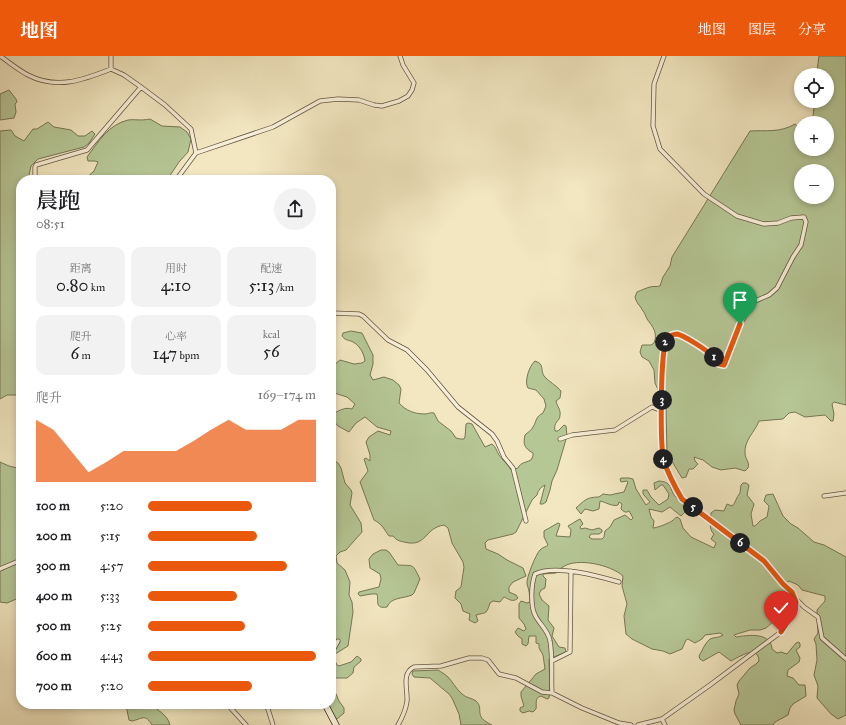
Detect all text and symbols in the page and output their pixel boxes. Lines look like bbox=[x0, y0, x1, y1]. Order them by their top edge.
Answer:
text: 地图 bbox=[20, 19, 58, 42]
text: 地图 bbox=[698, 21, 726, 38]
text: 图层 bbox=[748, 21, 776, 38]
text: 分享 bbox=[798, 21, 826, 38]
map controls bbox=[794, 68, 834, 204]
button: locate bbox=[794, 68, 834, 108]
button: + bbox=[794, 116, 834, 156]
button: − bbox=[794, 164, 834, 204]
text: 晨跑 bbox=[36, 187, 80, 214]
button: share bbox=[274, 188, 316, 230]
text: 08:51 bbox=[36, 216, 65, 232]
text: 距离 bbox=[70, 262, 92, 275]
text: 用时 bbox=[165, 262, 187, 275]
text: 配速 bbox=[260, 262, 282, 275]
text: 0.80 bbox=[56, 275, 88, 296]
text: 4:10 bbox=[161, 275, 191, 296]
text: 5:13 bbox=[249, 275, 274, 296]
text: km bbox=[88, 281, 105, 294]
text: /km bbox=[274, 281, 294, 294]
pin bbox=[723, 283, 757, 324]
icon: arrive bbox=[729, 289, 751, 311]
text: kcal bbox=[263, 328, 280, 341]
text: 爬升 bbox=[70, 330, 92, 343]
text: 心率 bbox=[165, 330, 187, 343]
pin: 2 bbox=[655, 332, 675, 352]
text: 2 bbox=[662, 335, 668, 348]
text: 56 bbox=[263, 341, 280, 362]
text: 6 bbox=[70, 343, 79, 364]
text: 147 bbox=[153, 343, 177, 364]
pin: 1 bbox=[704, 347, 724, 367]
text: m bbox=[79, 349, 91, 362]
text: bpm bbox=[177, 349, 199, 362]
text: 1 bbox=[712, 350, 716, 363]
text: 169–174 m bbox=[258, 387, 316, 403]
text: 爬升 bbox=[36, 390, 62, 406]
pin: 3 bbox=[652, 390, 672, 410]
text: 3 bbox=[660, 393, 664, 406]
pin: 4 bbox=[653, 449, 673, 469]
text: 4 bbox=[660, 452, 666, 465]
pin: 5 bbox=[683, 497, 703, 517]
text: 100 m bbox=[36, 498, 70, 514]
text: 5:20 bbox=[100, 498, 123, 514]
text: 5 bbox=[690, 500, 696, 513]
text: 200 m bbox=[36, 528, 71, 544]
text: 5:15 bbox=[100, 528, 120, 544]
pin: 6 bbox=[730, 533, 750, 553]
text: 6 bbox=[737, 536, 743, 549]
text: 300 m bbox=[36, 558, 70, 574]
text: 4:57 bbox=[100, 558, 124, 574]
text: 400 m bbox=[36, 588, 72, 604]
text: 5:33 bbox=[100, 588, 120, 604]
pin bbox=[764, 591, 798, 632]
icon: check bbox=[770, 597, 792, 619]
text: 500 m bbox=[36, 618, 71, 634]
text: 5:25 bbox=[100, 618, 122, 634]
text: 600 m bbox=[36, 648, 72, 664]
text: 4:43 bbox=[100, 648, 123, 664]
text: 700 m bbox=[36, 678, 72, 694]
text: 5:20 bbox=[100, 678, 123, 694]

